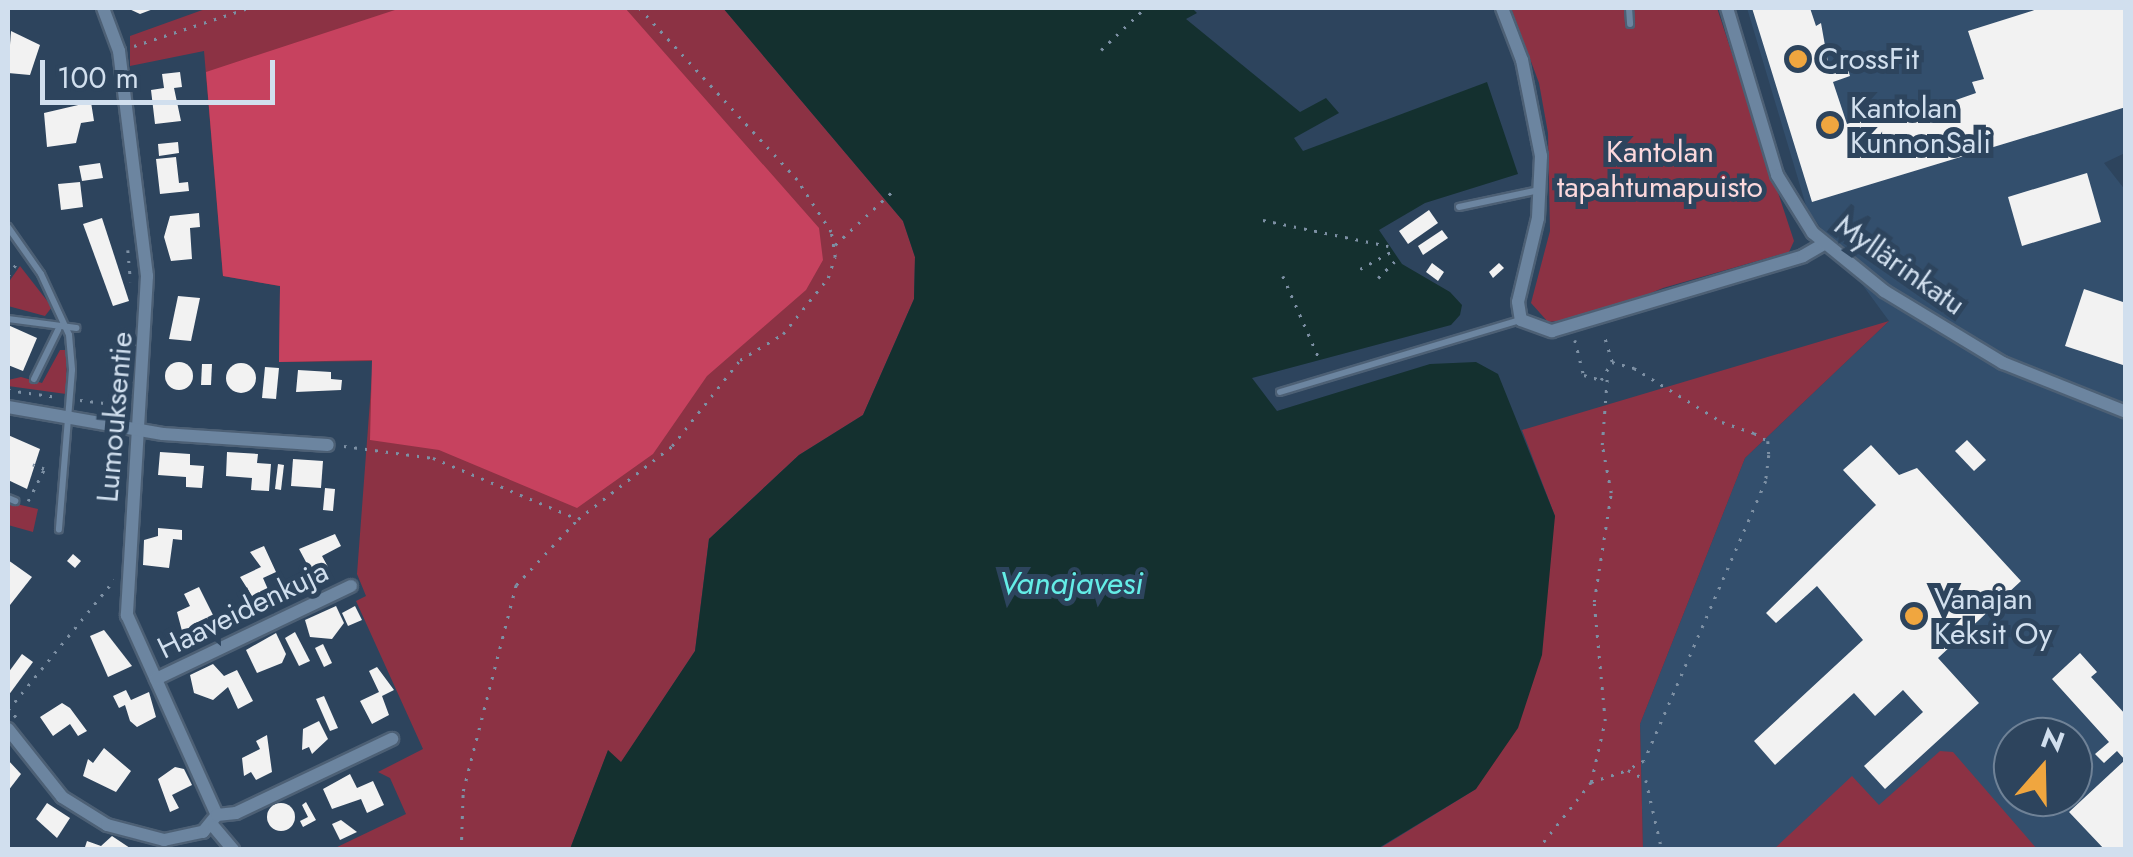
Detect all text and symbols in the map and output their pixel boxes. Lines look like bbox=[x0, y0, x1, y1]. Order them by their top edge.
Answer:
scale bar bbox=[45, 40, 280, 102]
place label: CrossFit bbox=[1818, 41, 1919, 77]
marker: CrossFit bbox=[1787, 48, 1809, 70]
text: 100 m bbox=[57, 56, 139, 99]
place label: Kantolan KunnonSali bbox=[1850, 90, 1991, 160]
marker: Kantolan KunnonSali bbox=[1819, 114, 1841, 136]
park label: Kantolan tapahtumapuisto bbox=[1557, 134, 1763, 204]
street label: Myllärinkatu bbox=[1828, 207, 1972, 323]
street label: Lumouksentie bbox=[90, 330, 140, 504]
street label: Haaveidenkuja bbox=[152, 553, 334, 667]
water label: Vanajavesi bbox=[999, 564, 1143, 602]
place label: Vanajan Keksit Oy bbox=[1934, 581, 2052, 652]
marker: Vanajan Keksit Oy bbox=[1903, 605, 1925, 627]
north arrow bbox=[1993, 717, 2093, 817]
text: N bbox=[2035, 717, 2070, 763]

